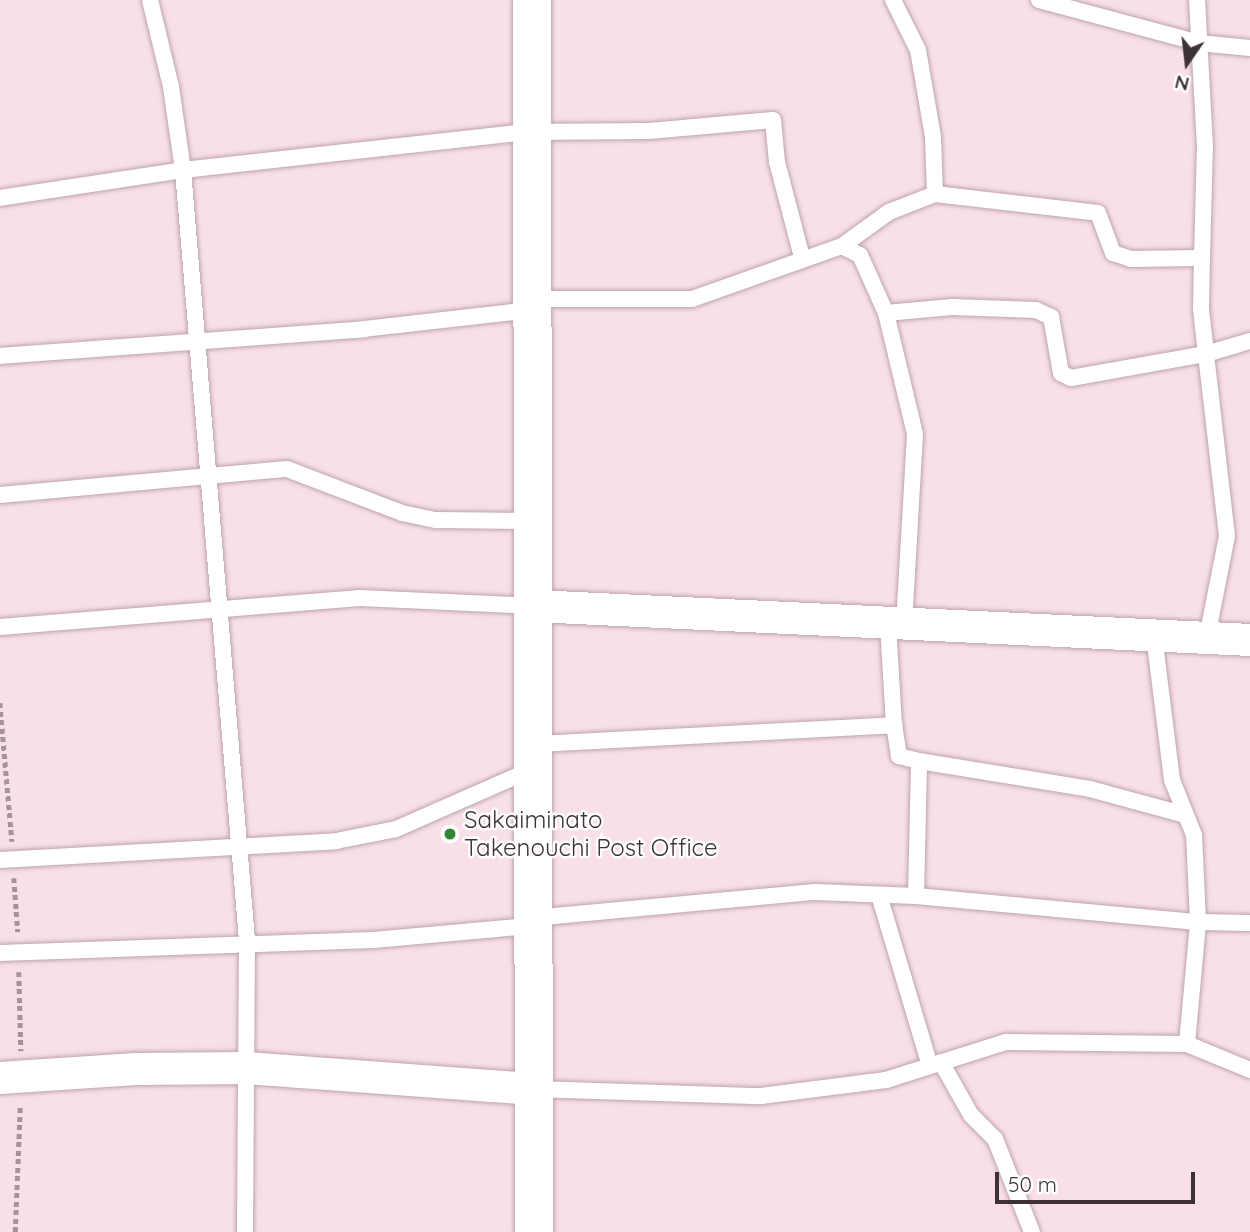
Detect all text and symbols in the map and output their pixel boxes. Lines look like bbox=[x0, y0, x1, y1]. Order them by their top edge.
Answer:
north arrow bbox=[1152, 28, 1222, 98]
text: N bbox=[1172, 70, 1192, 97]
place label: Sakaiminato Takenouchi Post Office bbox=[464, 806, 718, 862]
marker: Sakaiminato Takenouchi Post Office bbox=[442, 826, 458, 842]
scale bar bbox=[998, 1158, 1198, 1202]
text: 50 m bbox=[1008, 1171, 1057, 1197]

